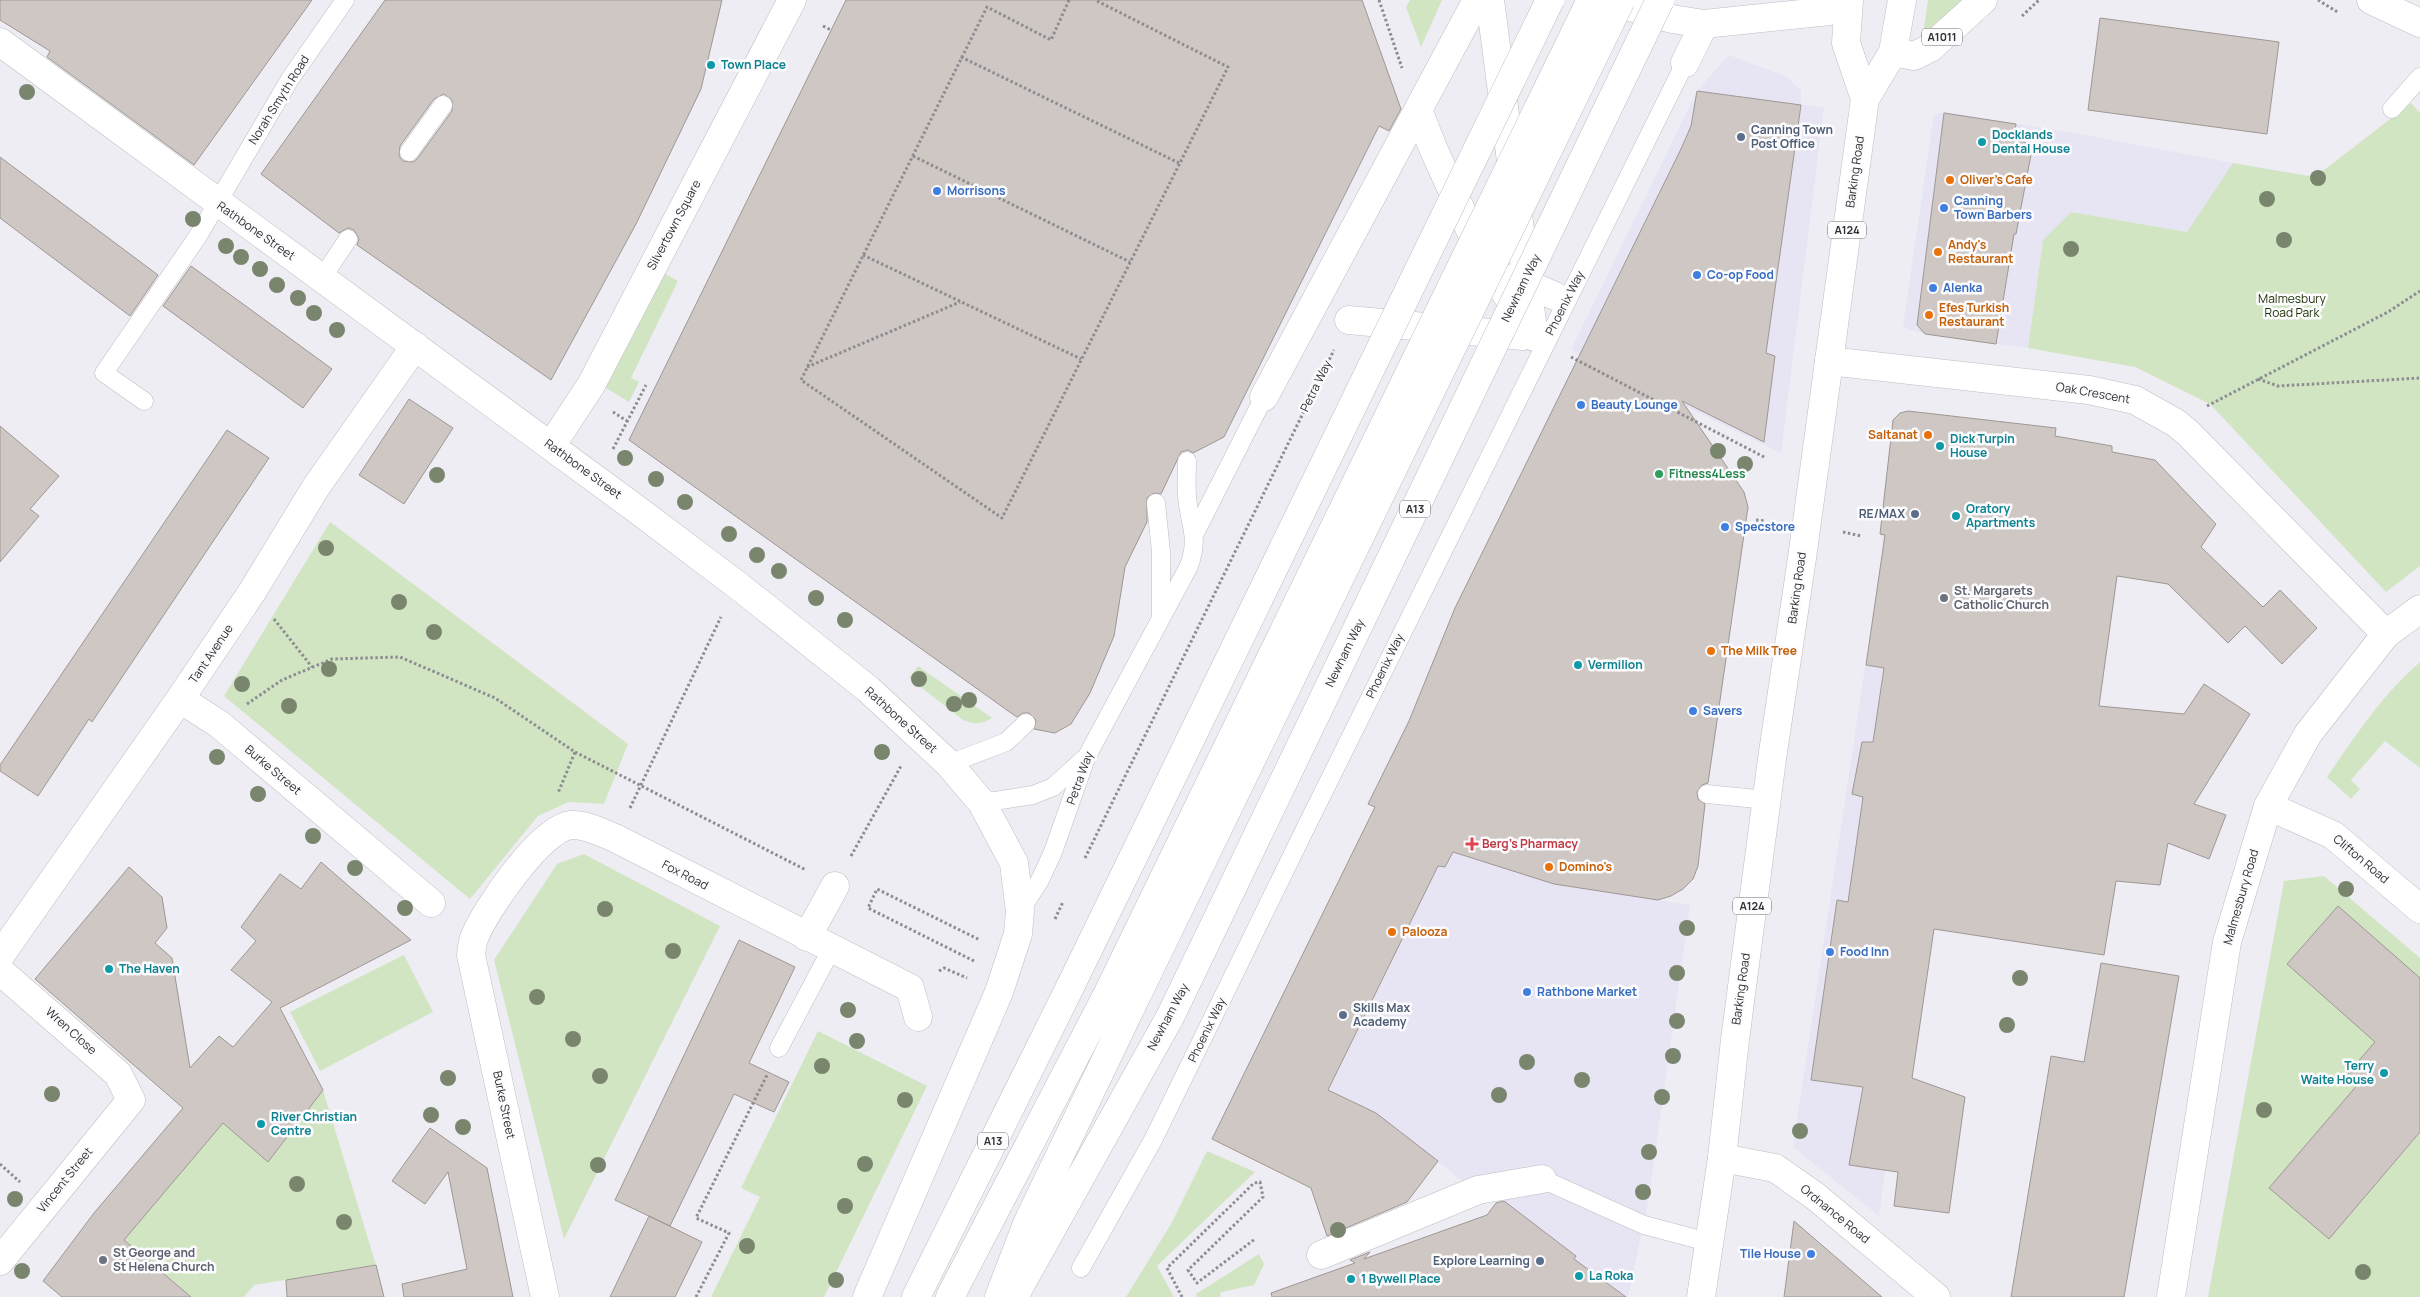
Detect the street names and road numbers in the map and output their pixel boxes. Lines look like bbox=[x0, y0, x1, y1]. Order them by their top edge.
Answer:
road number: A1011 bbox=[1922, 28, 1962, 46]
street label: Norah Smyth Road bbox=[244, 52, 313, 148]
street label: Barking Road bbox=[1841, 135, 1868, 209]
street label: Silvertown Square bbox=[643, 177, 705, 273]
street label: Rathbone Street bbox=[214, 197, 299, 264]
road number: A124 bbox=[1828, 222, 1866, 238]
street label: Newham Way bbox=[1497, 250, 1545, 325]
street label: Phoenix Way bbox=[1541, 267, 1588, 338]
street label: Petra Way bbox=[1296, 357, 1336, 414]
street label: Oak Crescent bbox=[2055, 378, 2132, 407]
street label: Rathbone Street bbox=[541, 435, 626, 503]
road number: A13 bbox=[1400, 500, 1430, 518]
street label: Barking Road bbox=[1783, 551, 1810, 625]
street label: Newham Way bbox=[1321, 615, 1369, 690]
street label: Tant Avenue bbox=[184, 621, 237, 687]
street label: Phoenix Way bbox=[1362, 630, 1408, 701]
street label: Rathbone Street bbox=[861, 682, 941, 757]
street label: Burke Street bbox=[241, 741, 305, 799]
street label: Petra Way bbox=[1062, 748, 1097, 807]
street label: Clifton Road bbox=[2330, 830, 2393, 887]
street label: Malmesbury Road bbox=[2219, 847, 2262, 947]
street label: Fox Road bbox=[659, 856, 711, 893]
road number: A124 bbox=[1733, 898, 1771, 914]
street label: Barking Road bbox=[1727, 952, 1754, 1026]
street label: Newham Way bbox=[1143, 980, 1193, 1053]
street label: Phoenix Way bbox=[1184, 994, 1230, 1065]
street label: Wren Close bbox=[42, 1003, 101, 1058]
street label: Burke Street bbox=[489, 1069, 520, 1141]
road number: A13 bbox=[978, 1132, 1008, 1150]
street label: Vincent Street bbox=[33, 1143, 96, 1216]
street label: Ordnance Road bbox=[1797, 1180, 1874, 1247]

